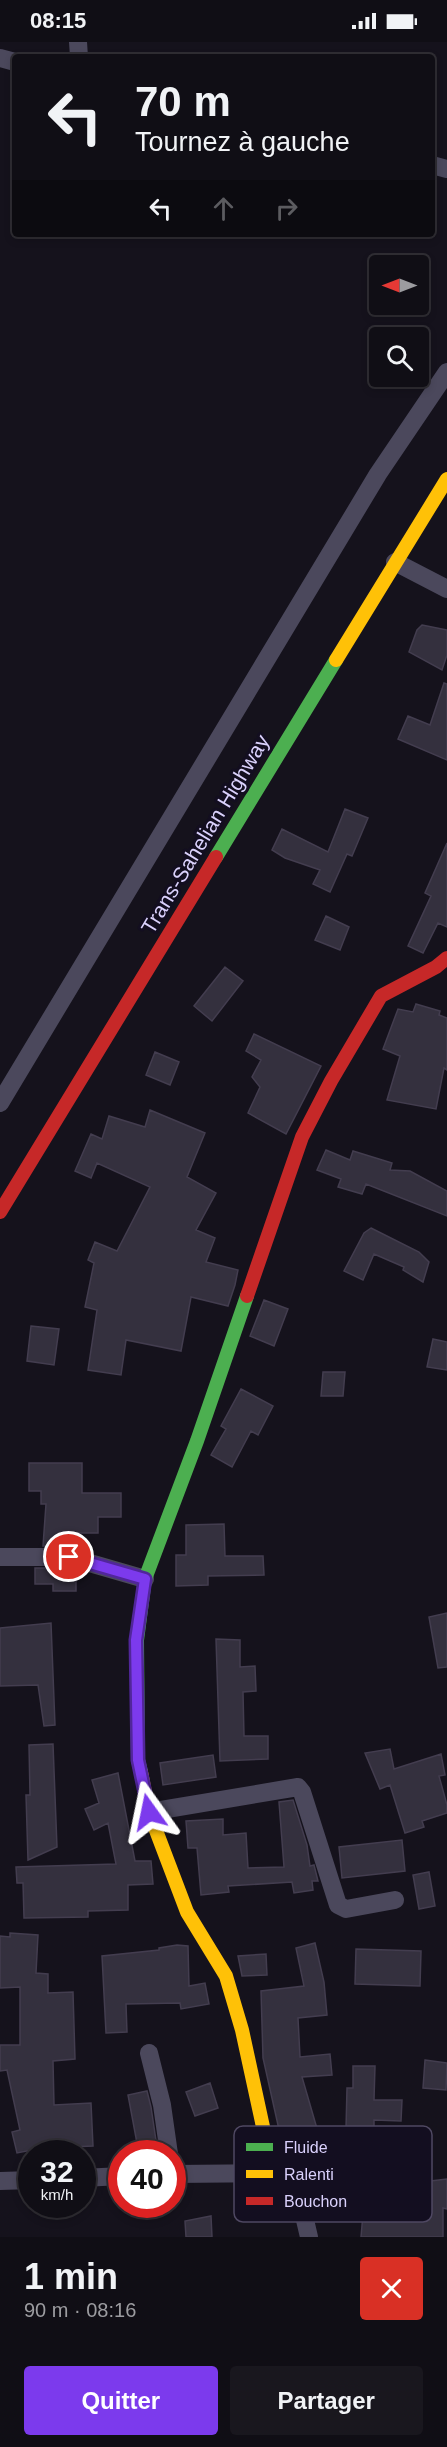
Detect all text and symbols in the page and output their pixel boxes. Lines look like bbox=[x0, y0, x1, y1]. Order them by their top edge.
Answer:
text: 08:15 bbox=[30, 8, 86, 33]
icon: left bbox=[36, 78, 114, 156]
text: 70 m bbox=[135, 78, 231, 125]
text: Tournez à gauche bbox=[135, 127, 350, 157]
icon: left bbox=[144, 192, 177, 225]
icon: ahead bbox=[207, 192, 240, 225]
icon: right bbox=[270, 192, 303, 225]
north arrow bbox=[369, 255, 429, 315]
map controls bbox=[369, 255, 429, 387]
button: search bbox=[369, 327, 429, 387]
street label: Trans-Sahelian Highway bbox=[136, 730, 274, 938]
pin bbox=[43, 1531, 94, 1582]
icon: arrive bbox=[52, 1540, 85, 1573]
position arrow bbox=[117, 1780, 181, 1844]
legend bbox=[234, 2126, 432, 2222]
text: Fluide bbox=[284, 2139, 328, 2156]
speed limit sign: 40 bbox=[108, 2140, 186, 2218]
text: 32 bbox=[40, 2155, 74, 2188]
text: Ralenti bbox=[284, 2166, 334, 2183]
text: km/h bbox=[41, 2186, 73, 2203]
text: Bouchon bbox=[284, 2193, 347, 2210]
text: 1 min bbox=[24, 2256, 118, 2297]
button: close bbox=[360, 2257, 423, 2320]
text: 90 m · 08:16 bbox=[24, 2299, 136, 2321]
button: Quitter bbox=[24, 2366, 218, 2435]
button: Partager bbox=[230, 2366, 423, 2435]

